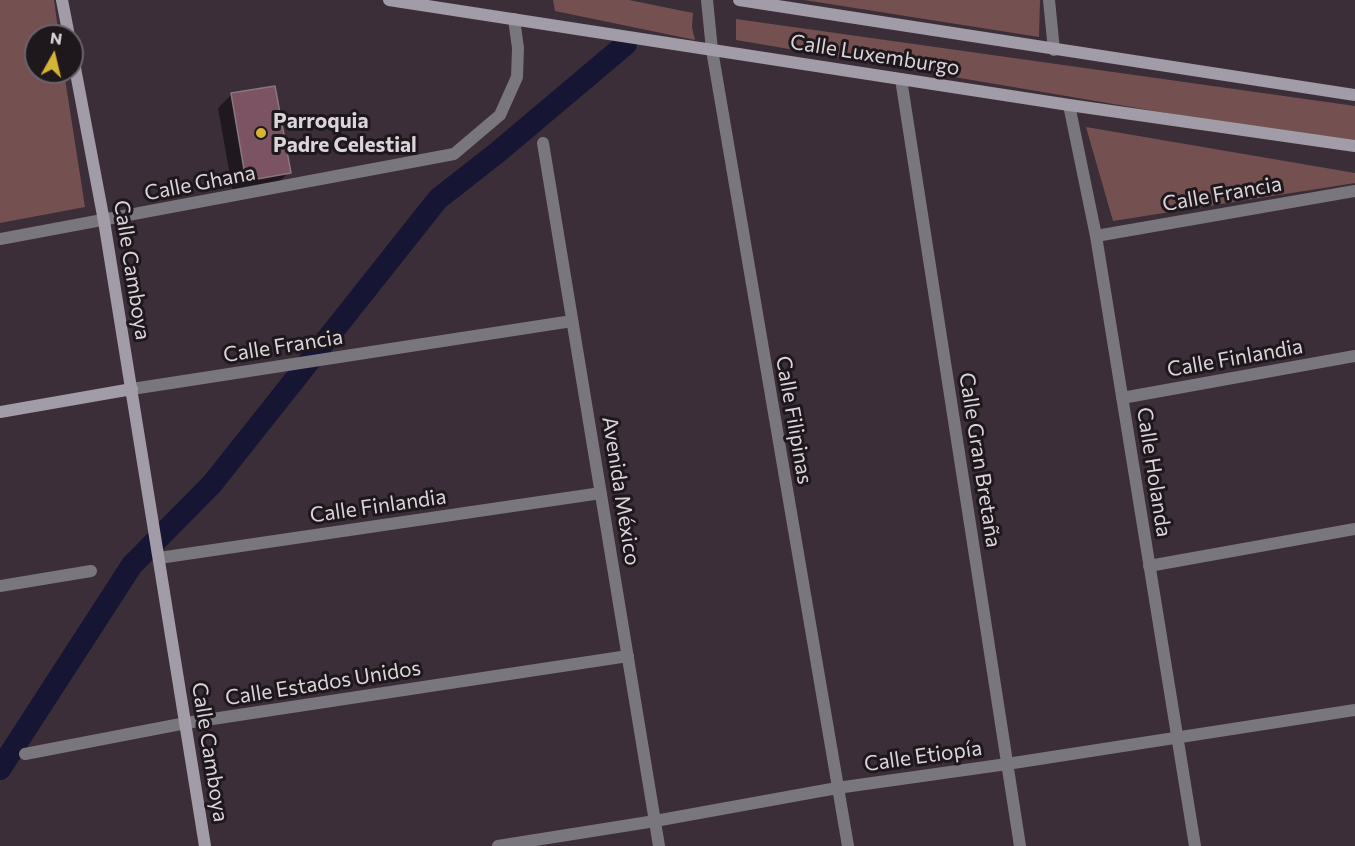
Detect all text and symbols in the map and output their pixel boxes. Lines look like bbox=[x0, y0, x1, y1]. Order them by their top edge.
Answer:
north arrow bbox=[24, 24, 84, 84]
text: N bbox=[49, 27, 64, 48]
street label: Calle Luxemburgo bbox=[788, 29, 962, 81]
place label: Parroquia Padre Celestial bbox=[273, 108, 417, 158]
marker: Parroquia Padre Celestial bbox=[254, 126, 268, 140]
street label: Calle Ghana bbox=[142, 160, 258, 206]
street label: Calle Francia bbox=[1160, 171, 1284, 217]
street label: Calle Camboya bbox=[109, 198, 155, 342]
street label: Calle Francia bbox=[221, 324, 345, 368]
street label: Calle Finlandia bbox=[1165, 334, 1305, 382]
street label: Calle Filipinas bbox=[770, 354, 818, 486]
street label: Calle Gran Bretaña bbox=[954, 371, 1006, 549]
street label: Calle Holanda bbox=[1131, 405, 1177, 539]
street label: Avenida México bbox=[597, 415, 645, 567]
street label: Calle Finlandia bbox=[308, 484, 448, 528]
street label: Calle Estados Unidos bbox=[224, 655, 422, 711]
street label: Calle Camboya bbox=[187, 680, 233, 824]
street label: Calle Etiopía bbox=[862, 735, 984, 777]

